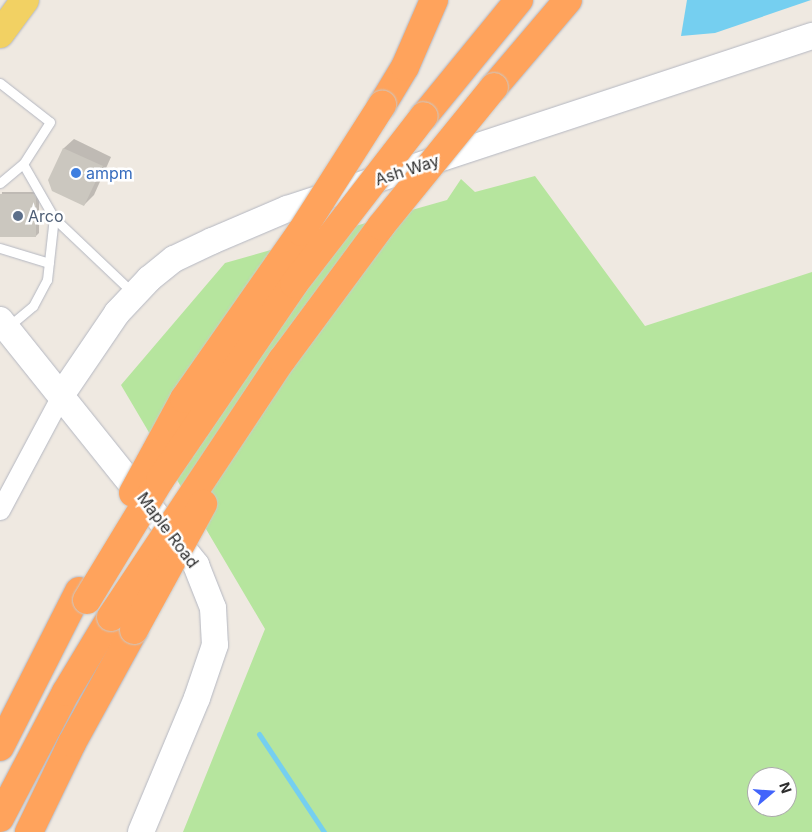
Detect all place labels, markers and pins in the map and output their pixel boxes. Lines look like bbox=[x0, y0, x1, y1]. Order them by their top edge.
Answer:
place label: ampm bbox=[86, 163, 133, 183]
marker: ampm bbox=[70, 167, 82, 179]
place label: Arco bbox=[28, 206, 64, 226]
marker: Arco bbox=[12, 210, 24, 222]

